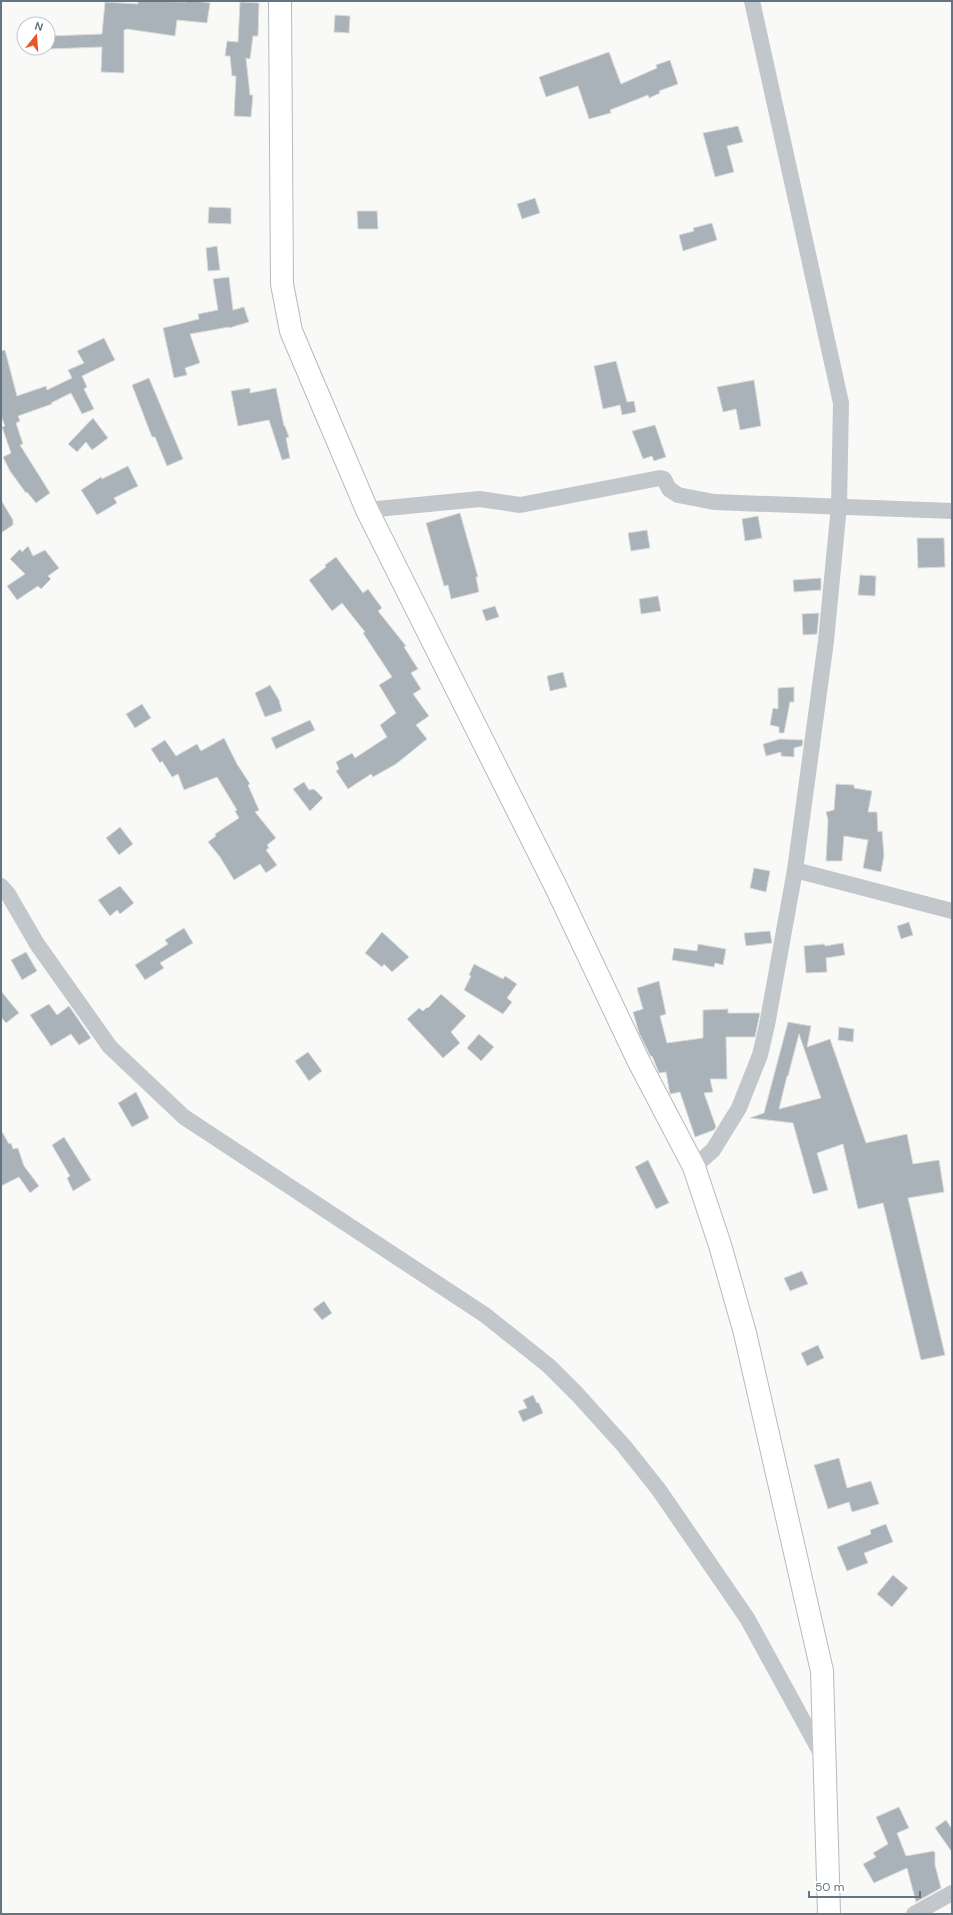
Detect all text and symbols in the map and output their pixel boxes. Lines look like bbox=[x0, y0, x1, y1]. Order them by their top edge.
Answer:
north arrow bbox=[16, 16, 56, 56]
text: N bbox=[33, 19, 45, 34]
scale bar bbox=[809, 1873, 920, 1899]
text: 50 m bbox=[815, 1879, 844, 1895]

